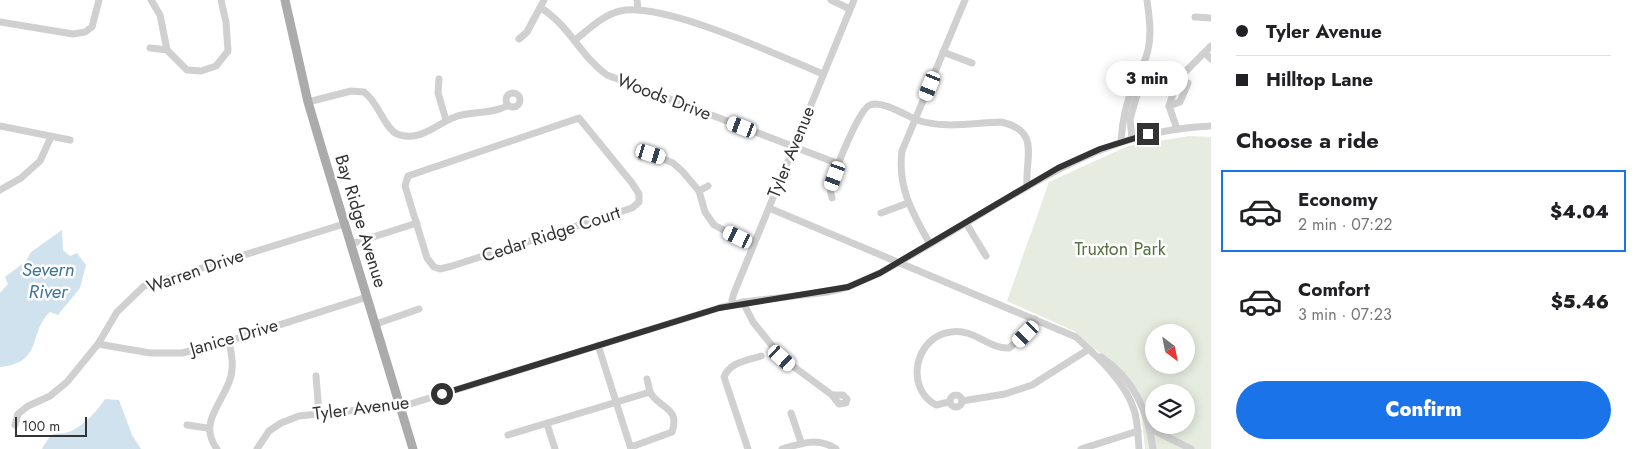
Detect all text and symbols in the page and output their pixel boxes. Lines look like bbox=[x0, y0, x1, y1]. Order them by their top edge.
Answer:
text: Tyler Avenue bbox=[1266, 18, 1382, 45]
callout: 3 min bbox=[1107, 62, 1189, 96]
text: Hilltop Lane bbox=[1266, 66, 1373, 93]
street label: Woods Drive bbox=[613, 67, 715, 127]
text: 3 min bbox=[1126, 67, 1168, 90]
car bbox=[917, 69, 942, 103]
street label: Tyler Avenue bbox=[761, 102, 821, 202]
car bbox=[725, 115, 758, 139]
route end bbox=[1137, 123, 1159, 145]
text: Choose a ride bbox=[1236, 124, 1379, 156]
car bbox=[634, 142, 667, 166]
street label: Bay Ridge Avenue bbox=[328, 151, 394, 291]
car bbox=[822, 159, 847, 193]
text: Economy bbox=[1298, 186, 1378, 213]
icon: car bbox=[1238, 189, 1283, 234]
text: $4.04 bbox=[1550, 198, 1609, 225]
street label: Cedar Ridge Court bbox=[478, 199, 624, 269]
text: 2 min · 07:22 bbox=[1298, 213, 1392, 236]
car bbox=[721, 224, 754, 250]
park label: Truxton Park bbox=[1074, 236, 1166, 262]
street label: Warren Drive bbox=[143, 242, 247, 300]
water label: Severn River bbox=[22, 256, 74, 305]
text: Comfort bbox=[1298, 276, 1370, 303]
icon: car bbox=[1238, 279, 1283, 324]
text: $5.46 bbox=[1551, 288, 1609, 315]
text: 3 min · 07:23 bbox=[1298, 303, 1392, 326]
street label: Janice Drive bbox=[185, 312, 281, 363]
car bbox=[1010, 318, 1041, 350]
north arrow bbox=[1145, 324, 1195, 374]
map controls bbox=[1145, 324, 1195, 434]
car bbox=[765, 342, 798, 374]
button: Confirm bbox=[1236, 381, 1611, 439]
route start bbox=[431, 383, 453, 405]
button: layers bbox=[1145, 384, 1195, 434]
street label: Tyler Avenue bbox=[311, 389, 411, 427]
scale bar bbox=[15, 414, 88, 437]
text: 100 m bbox=[22, 416, 60, 436]

